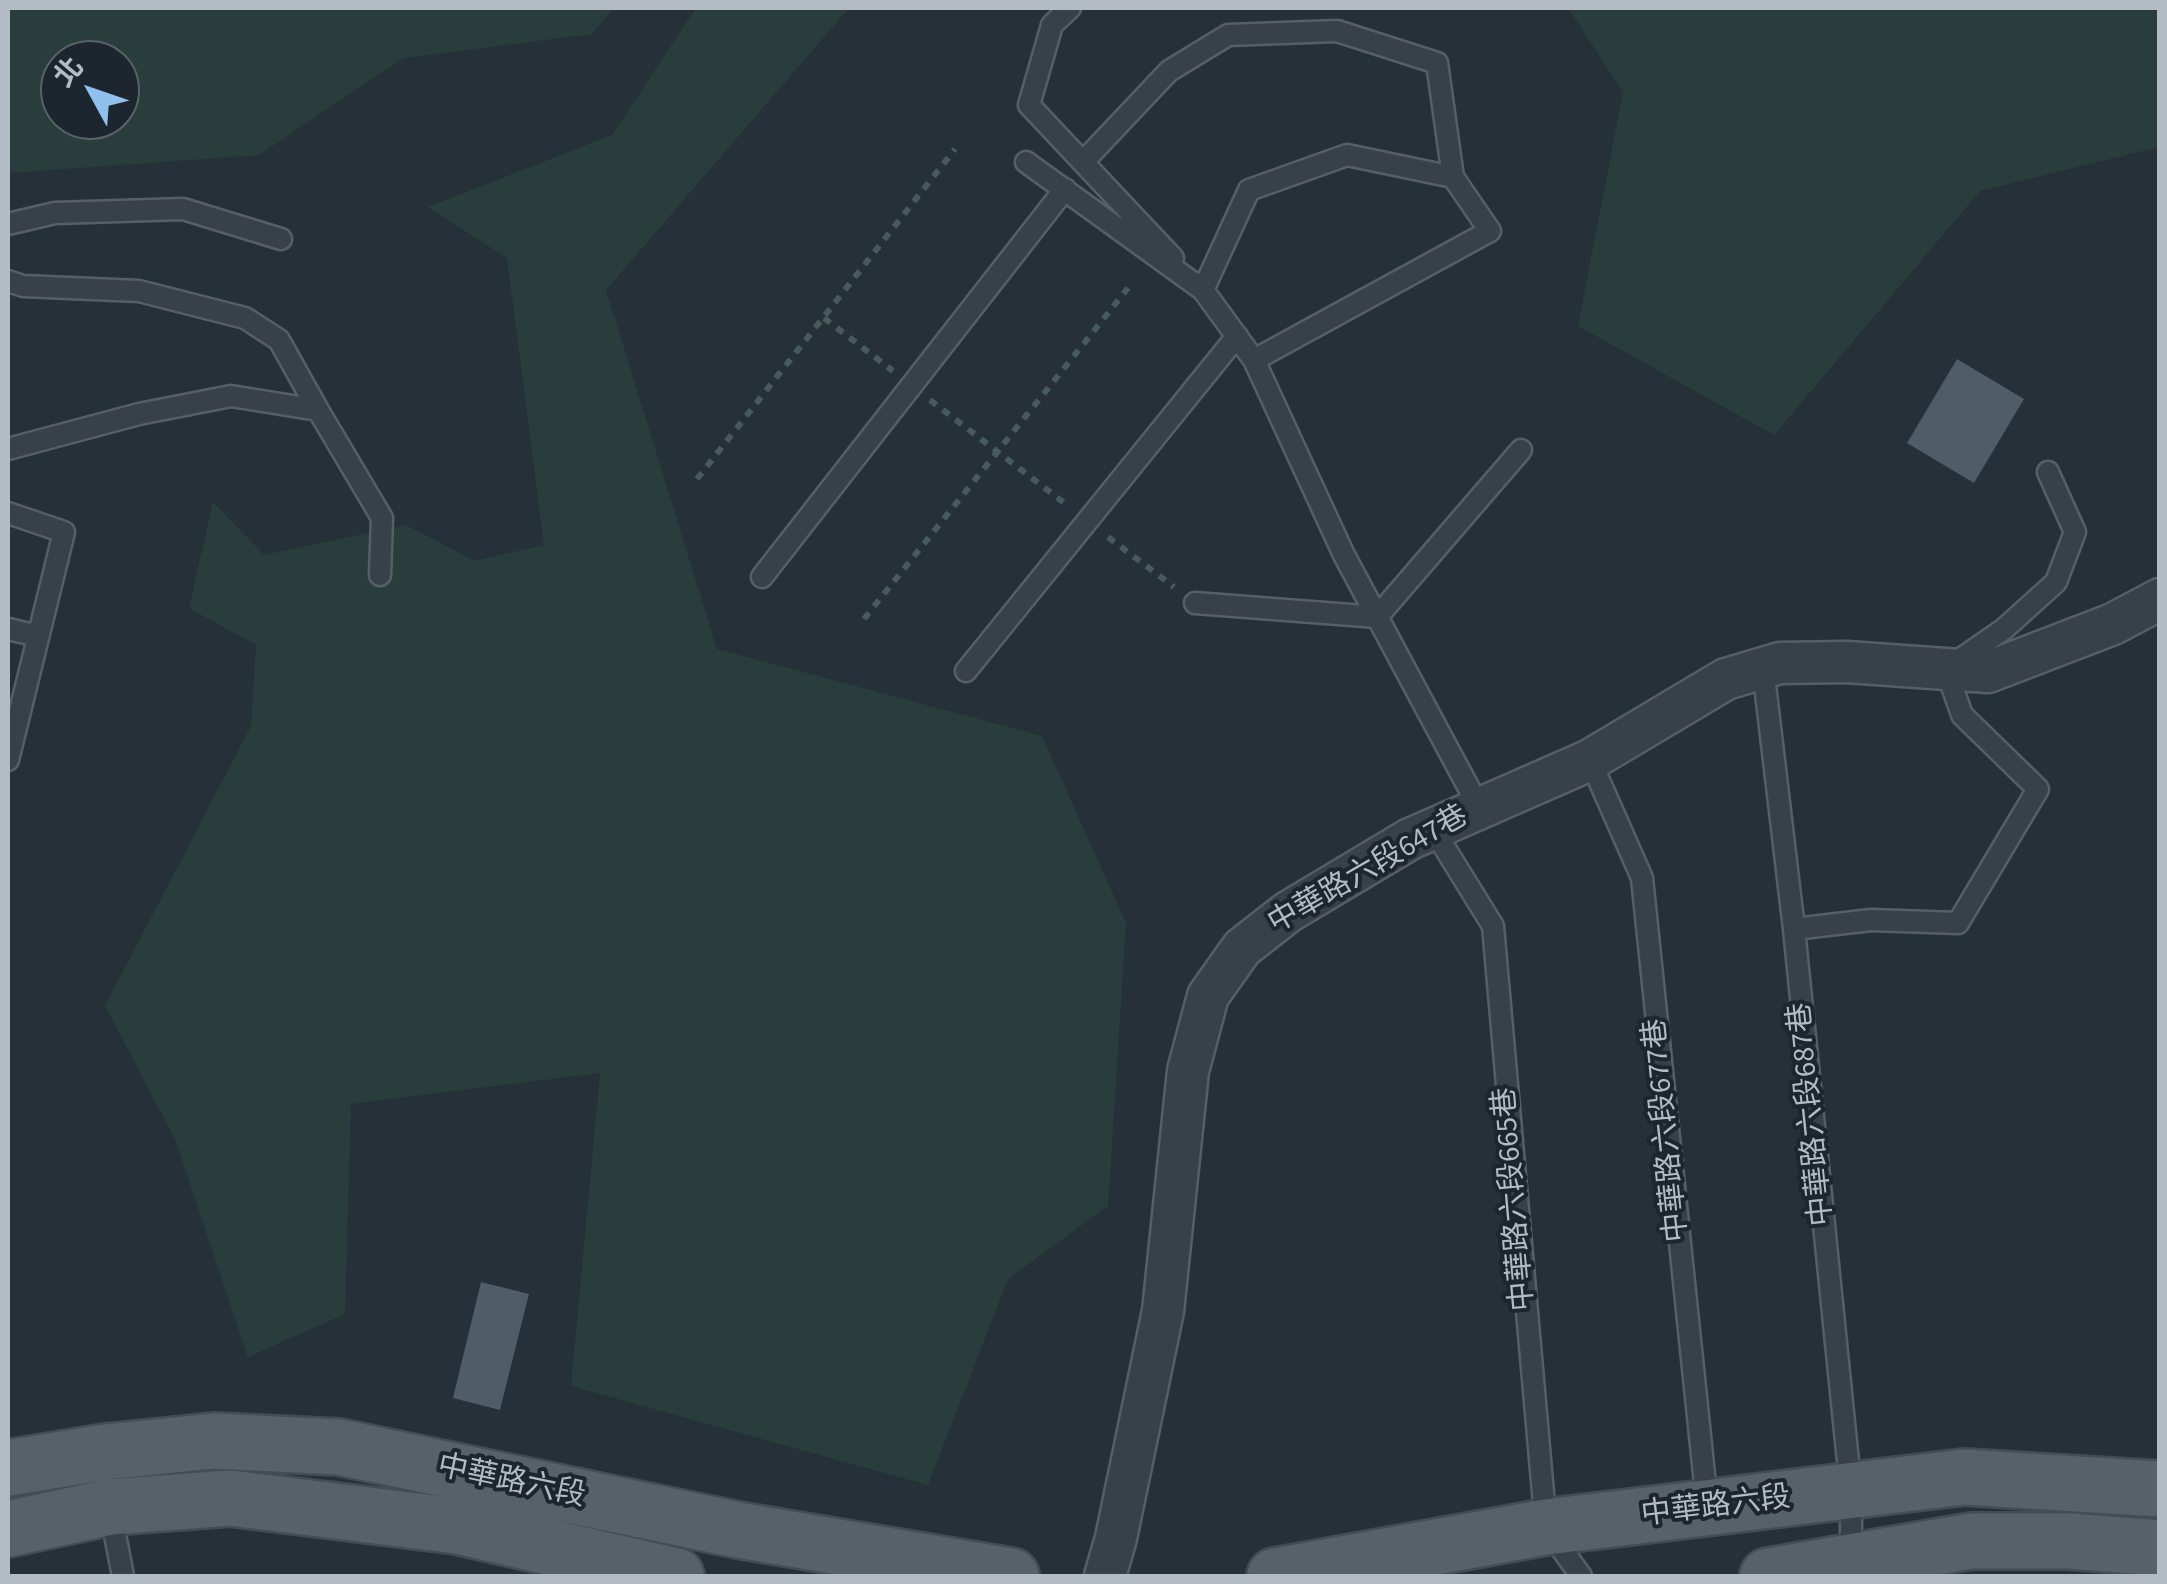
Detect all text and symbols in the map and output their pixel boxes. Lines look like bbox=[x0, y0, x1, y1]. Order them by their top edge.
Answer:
north arrow bbox=[40, 40, 140, 140]
text: 北 bbox=[44, 48, 93, 96]
street label: 中華路六段647巷 bbox=[1263, 799, 1475, 943]
street label: 中華路六段687巷 bbox=[1783, 1000, 1843, 1228]
street label: 中華路六段677巷 bbox=[1638, 1016, 1698, 1244]
street label: 中華路六段665巷 bbox=[1488, 1085, 1544, 1313]
street label: 中華路六段 bbox=[434, 1450, 588, 1516]
street label: 中華路六段 bbox=[1639, 1481, 1793, 1535]

